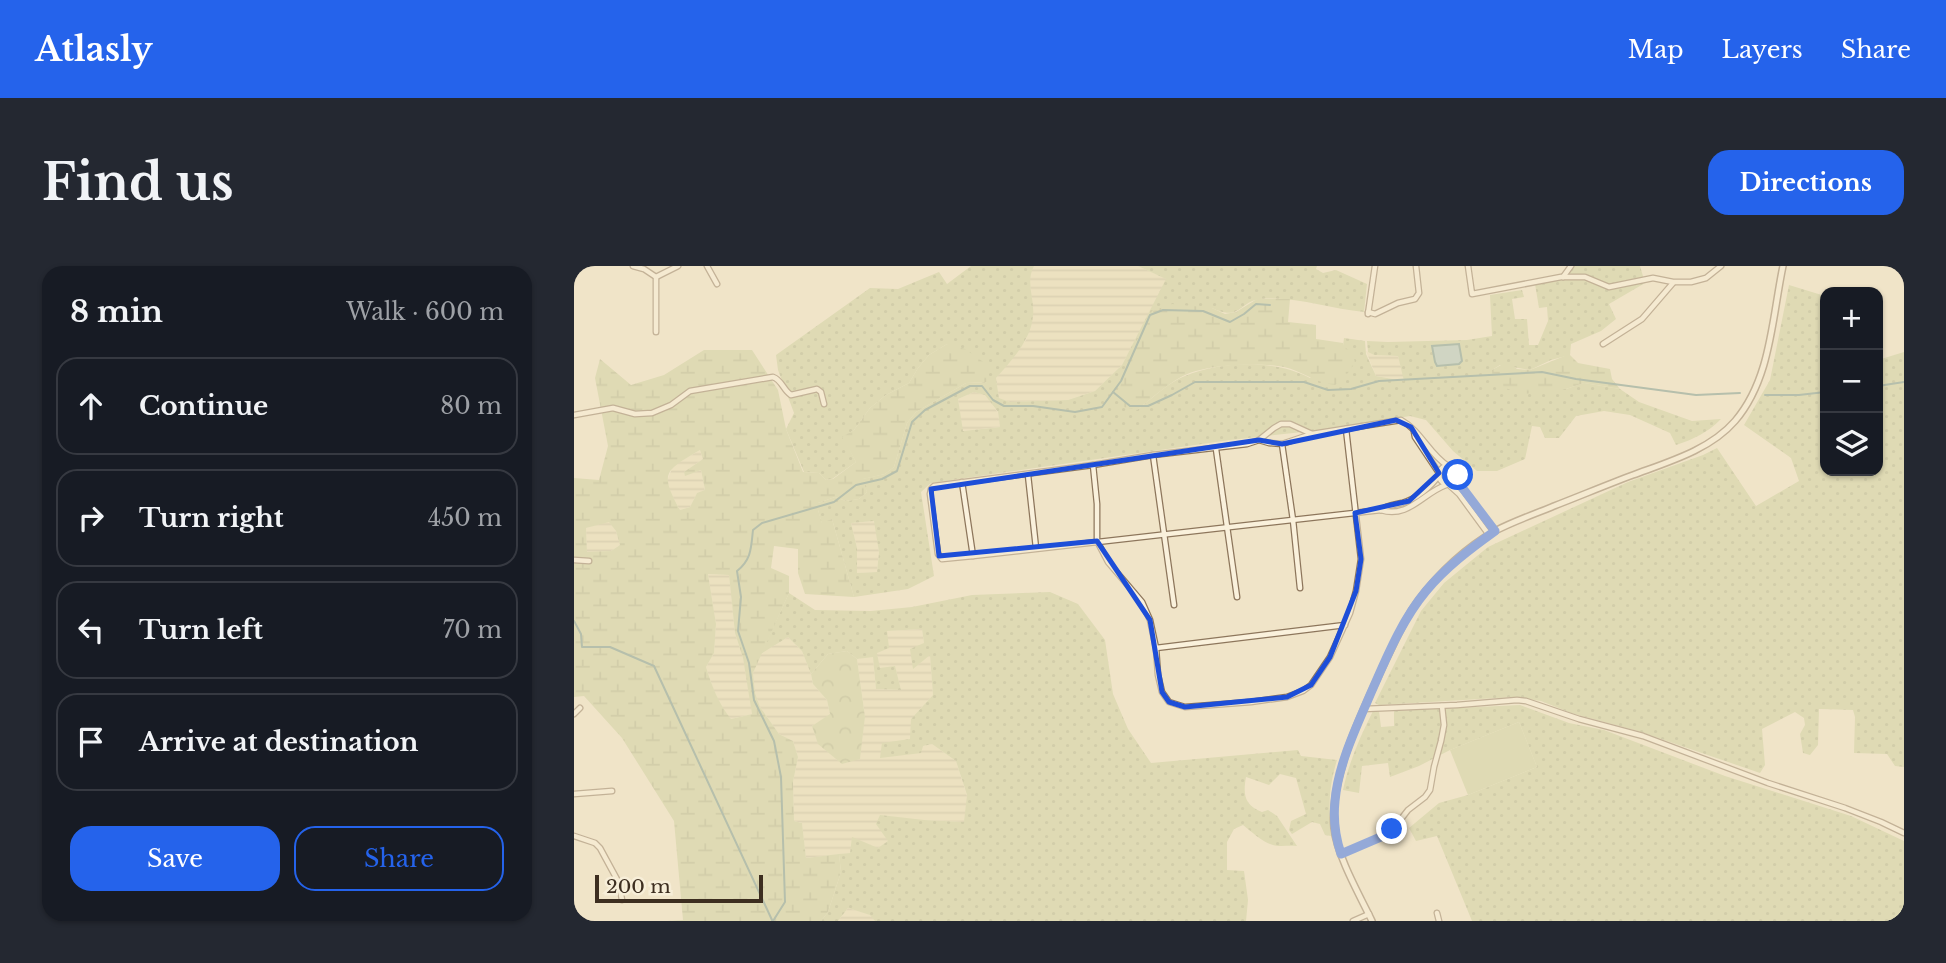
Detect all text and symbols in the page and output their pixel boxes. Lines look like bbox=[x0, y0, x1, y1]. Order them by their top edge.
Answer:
text: Atlasly bbox=[35, 29, 153, 70]
text: Map bbox=[1628, 35, 1684, 64]
text: Layers bbox=[1722, 35, 1803, 64]
text: Share bbox=[1841, 35, 1911, 64]
button: Directions bbox=[1708, 150, 1904, 215]
text: Find us bbox=[42, 152, 234, 213]
map controls bbox=[1820, 287, 1883, 476]
button: + bbox=[1820, 287, 1883, 350]
text: 8 min bbox=[70, 293, 163, 330]
text: Walk · 600 m bbox=[346, 298, 504, 326]
button: − bbox=[1820, 350, 1883, 413]
icon: ahead bbox=[72, 387, 110, 425]
text: Continue bbox=[139, 390, 268, 422]
text: 80 m bbox=[440, 392, 502, 420]
button: layers bbox=[1820, 413, 1883, 476]
route start bbox=[1442, 459, 1473, 490]
icon: right bbox=[72, 499, 110, 537]
text: Turn right bbox=[139, 502, 284, 534]
text: 450 m bbox=[428, 504, 502, 532]
icon: left bbox=[72, 611, 110, 649]
text: Turn left bbox=[139, 614, 263, 646]
text: 70 m bbox=[443, 616, 502, 644]
icon: arrive bbox=[72, 723, 110, 761]
text: Arrive at destination bbox=[139, 726, 419, 758]
route end bbox=[1376, 813, 1407, 844]
button: Save bbox=[70, 826, 280, 891]
button: Share bbox=[294, 826, 504, 891]
scale bar bbox=[595, 872, 763, 904]
text: 200 m bbox=[606, 875, 671, 898]

